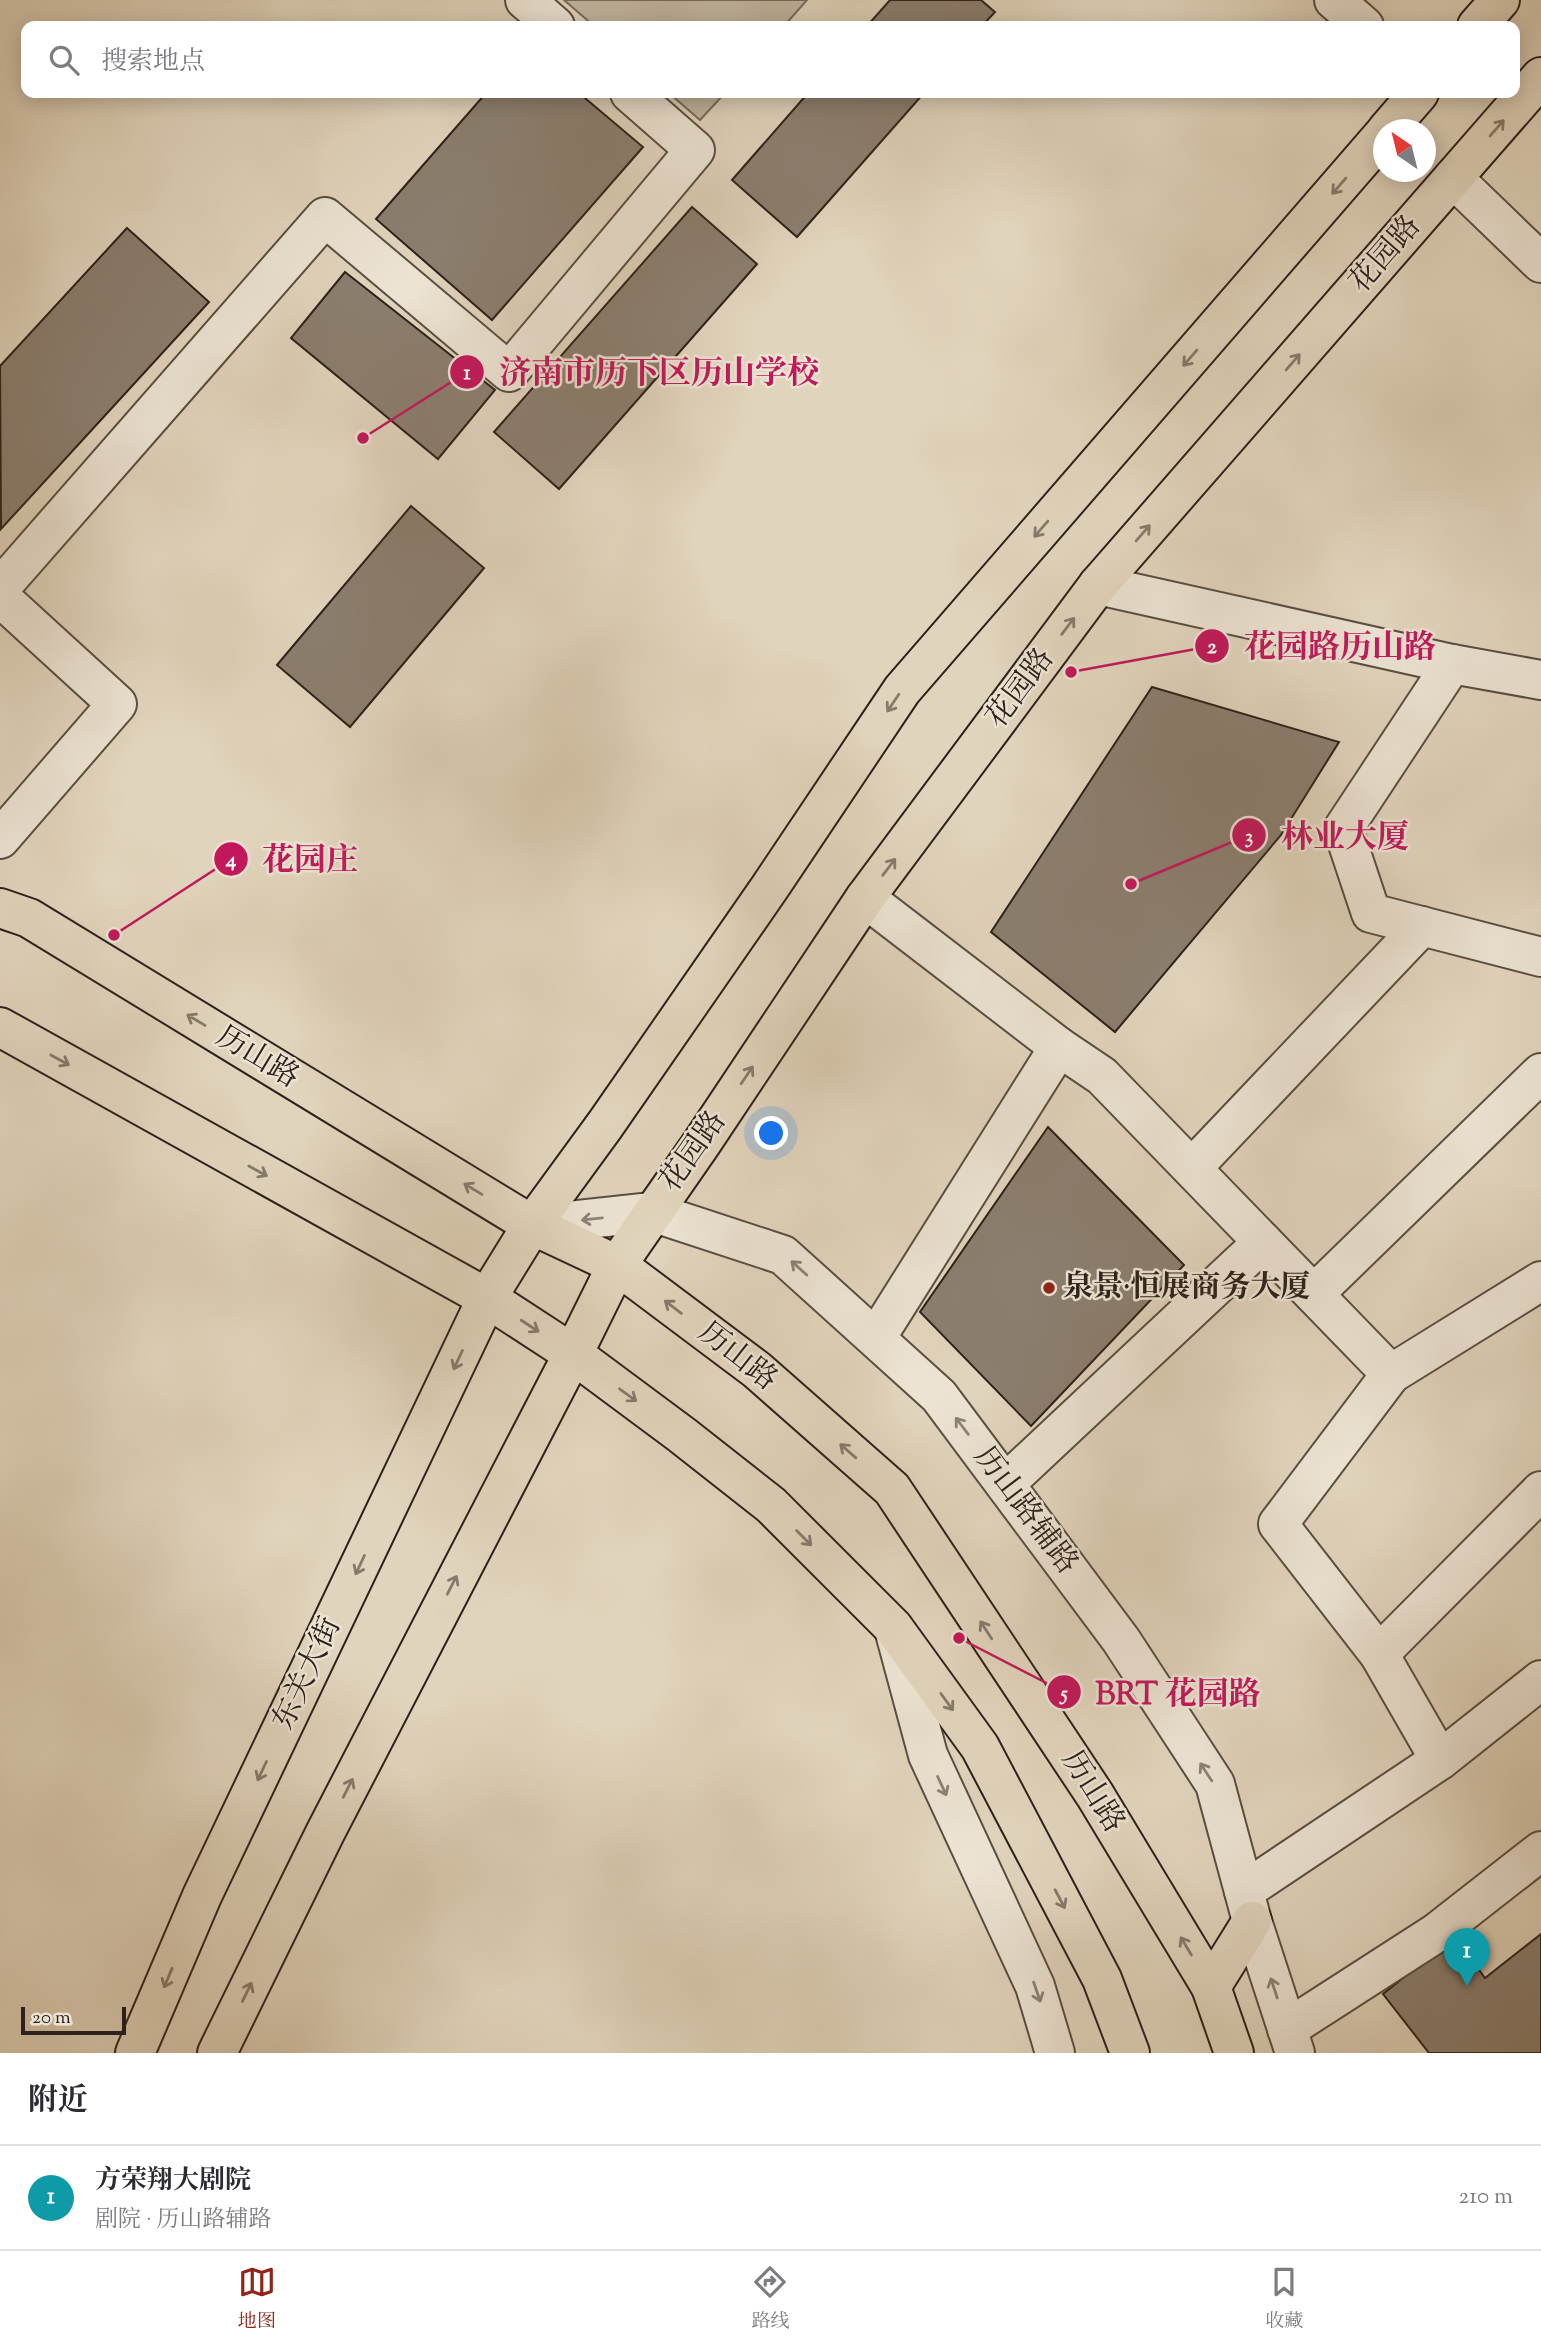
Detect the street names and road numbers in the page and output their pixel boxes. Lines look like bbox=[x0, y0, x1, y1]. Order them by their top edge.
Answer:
street label: 花园路 bbox=[1340, 207, 1432, 303]
street label: 花园路 bbox=[977, 640, 1065, 738]
street label: 历山路 bbox=[207, 1016, 307, 1100]
street label: 花园路 bbox=[651, 1103, 737, 1201]
street label: 历山路 bbox=[688, 1312, 786, 1402]
street label: 历山路辅路 bbox=[963, 1438, 1087, 1584]
street label: 东关大街 bbox=[263, 1611, 353, 1737]
street label: 历山路 bbox=[1050, 1742, 1134, 1842]

